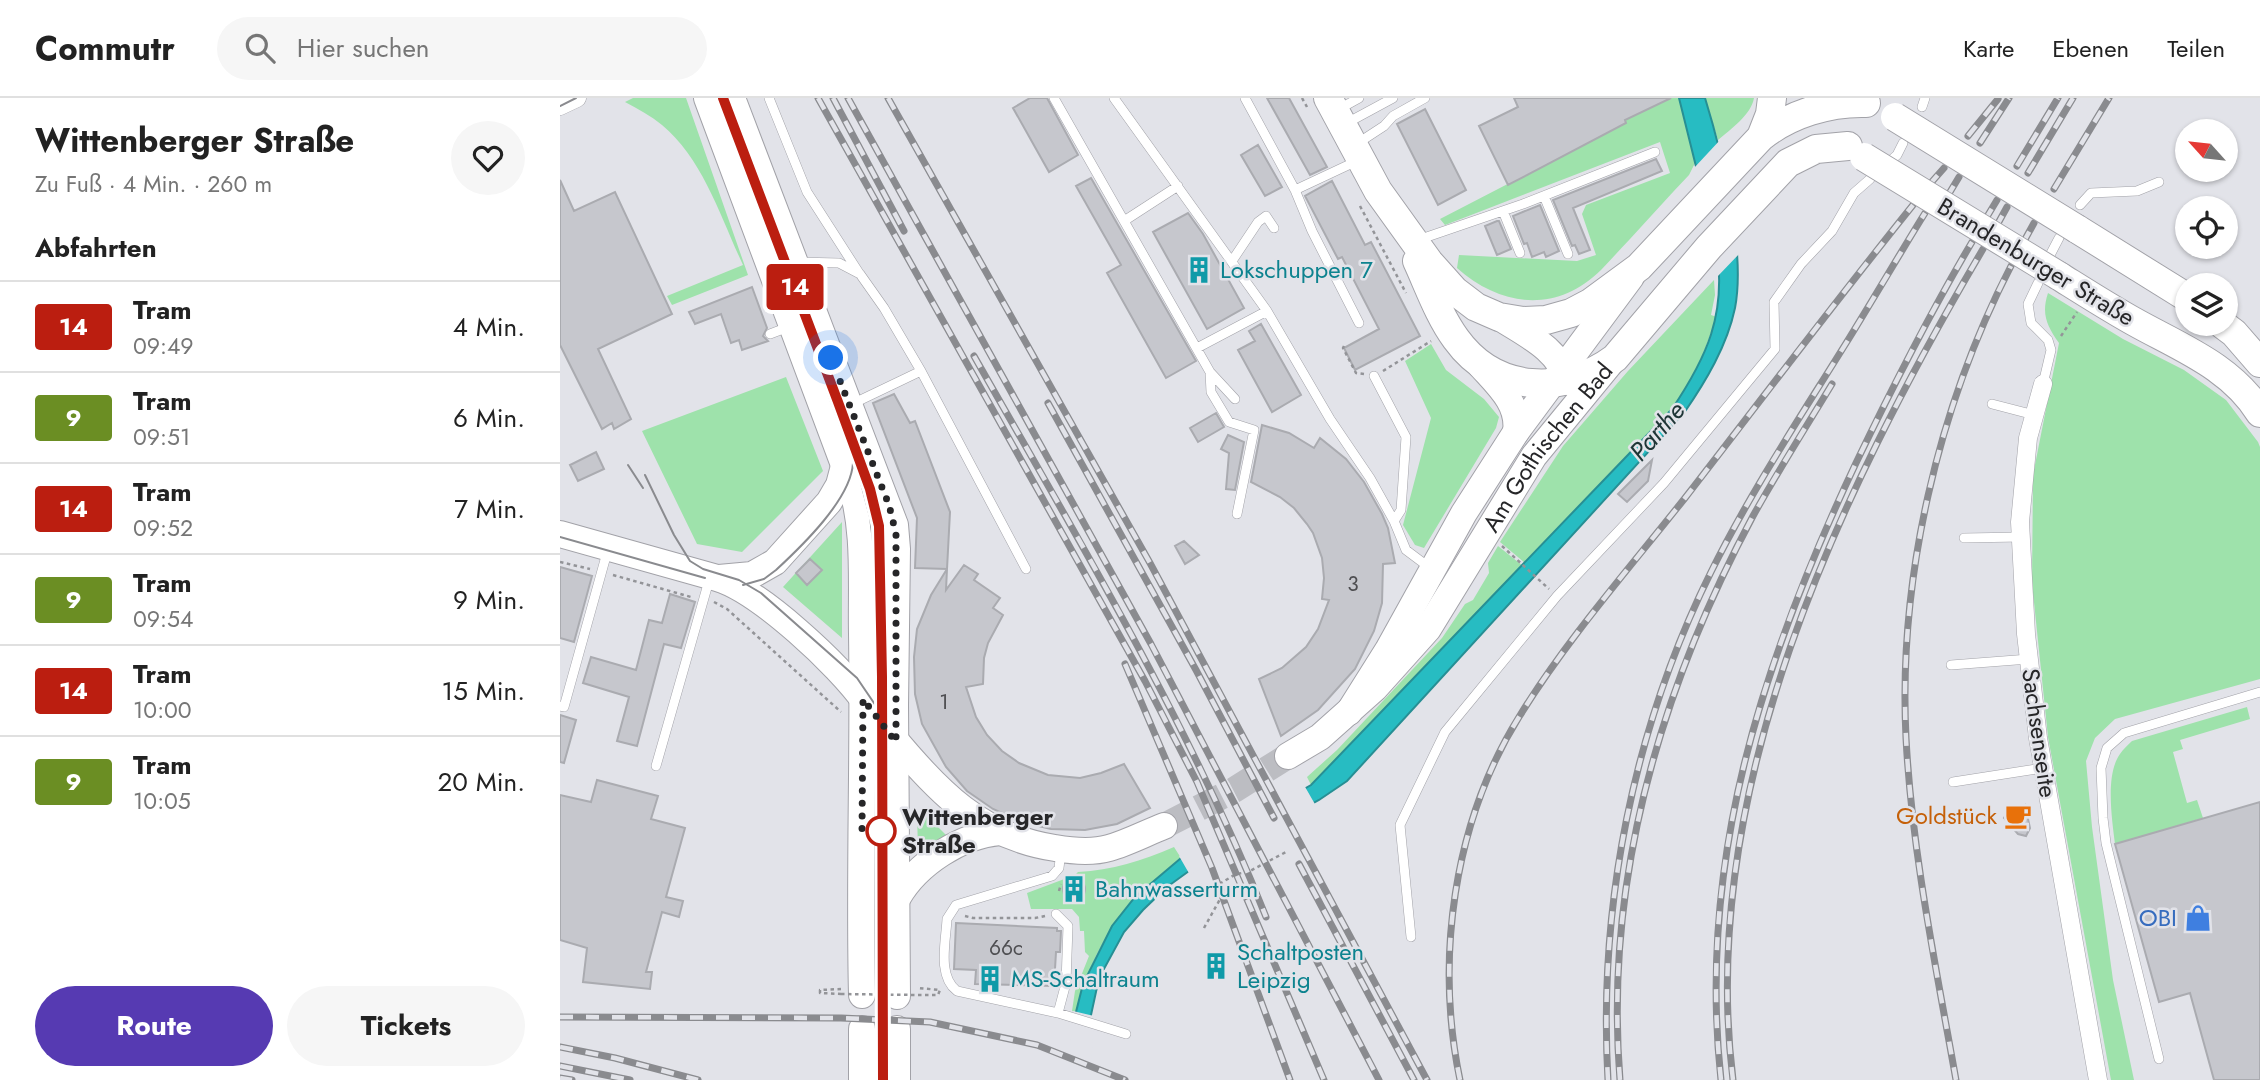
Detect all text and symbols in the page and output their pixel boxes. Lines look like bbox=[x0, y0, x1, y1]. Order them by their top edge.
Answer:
search box bbox=[217, 17, 707, 80]
text: Commutr bbox=[35, 25, 175, 72]
icon: search bbox=[241, 29, 279, 67]
text: Hier suchen bbox=[297, 29, 429, 67]
text: Karte bbox=[1963, 31, 2014, 66]
text: Ebenen bbox=[2052, 31, 2129, 66]
text: Teilen bbox=[2167, 31, 2225, 66]
text: Wittenberger Straße bbox=[35, 117, 354, 164]
north arrow bbox=[2175, 119, 2238, 182]
map controls bbox=[2175, 119, 2238, 336]
button: heart bbox=[451, 121, 525, 195]
text: Zu Fuß · 4 Min. · 260 m bbox=[35, 167, 272, 201]
street label: Brandenburger Straße bbox=[1931, 189, 2142, 334]
button: locate bbox=[2175, 196, 2238, 259]
text: Abfahrten bbox=[35, 229, 157, 267]
place label: Lokschuppen 7 bbox=[1220, 252, 1373, 287]
building icon: Lokschuppen 7 bbox=[1184, 255, 1214, 285]
line badge: 14 bbox=[764, 264, 826, 310]
text: 14 bbox=[781, 269, 809, 304]
button: layers bbox=[2175, 273, 2238, 336]
text: Tram bbox=[133, 291, 192, 329]
text: 4 Min. bbox=[453, 308, 525, 346]
text: 14 bbox=[59, 309, 88, 344]
text: 09:49 bbox=[133, 329, 194, 363]
your location bbox=[813, 340, 848, 375]
street label: Am Gothischen Bad bbox=[1473, 355, 1621, 539]
text: Tram bbox=[133, 382, 192, 420]
water label: Parthe bbox=[1620, 393, 1694, 469]
text: 6 Min. bbox=[453, 399, 525, 437]
text: 9 bbox=[65, 400, 82, 435]
text: 09:51 bbox=[133, 420, 190, 454]
text: Tram bbox=[133, 473, 192, 511]
text: 7 Min. bbox=[454, 490, 525, 528]
text: 14 bbox=[59, 491, 88, 526]
text: 09:52 bbox=[133, 511, 193, 545]
text: Tram bbox=[133, 564, 192, 602]
house number: 3 bbox=[1347, 569, 1359, 599]
text: 9 Min. bbox=[453, 581, 525, 619]
text: 9 bbox=[65, 582, 82, 617]
text: 09:54 bbox=[133, 602, 193, 636]
text: Tram bbox=[133, 655, 192, 693]
street label: Sachsenseite bbox=[2013, 666, 2066, 800]
text: 15 Min. bbox=[442, 672, 525, 710]
text: 14 bbox=[59, 673, 88, 708]
house number: 1 bbox=[939, 687, 949, 717]
text: 10:00 bbox=[133, 693, 192, 727]
text: Tram bbox=[133, 746, 192, 784]
text: 20 Min. bbox=[438, 763, 525, 801]
text: 9 bbox=[65, 764, 82, 799]
text: 10:05 bbox=[133, 784, 191, 818]
place label: Goldstück bbox=[1896, 798, 1997, 833]
place label: Wittenberger Straße bbox=[902, 799, 1053, 862]
cafe icon: Goldstück bbox=[2003, 801, 2033, 831]
marker: Wittenberger Straße bbox=[866, 816, 896, 846]
place label: Bahnwasserturm bbox=[1095, 871, 1258, 906]
building icon: Bahnwasserturm bbox=[1059, 874, 1089, 904]
place label: OBI bbox=[2139, 900, 2177, 935]
shop icon: OBI bbox=[2183, 903, 2213, 933]
house number: 66c bbox=[989, 933, 1023, 963]
place label: Schaltposten Leipzig bbox=[1237, 934, 1364, 997]
building icon: Schaltposten Leipzig bbox=[1201, 951, 1231, 981]
place label: MS-Schaltraum bbox=[1011, 961, 1160, 996]
building icon: MS-Schaltraum bbox=[975, 964, 1005, 994]
button: Route bbox=[35, 986, 273, 1066]
button: Tickets bbox=[287, 986, 525, 1066]

